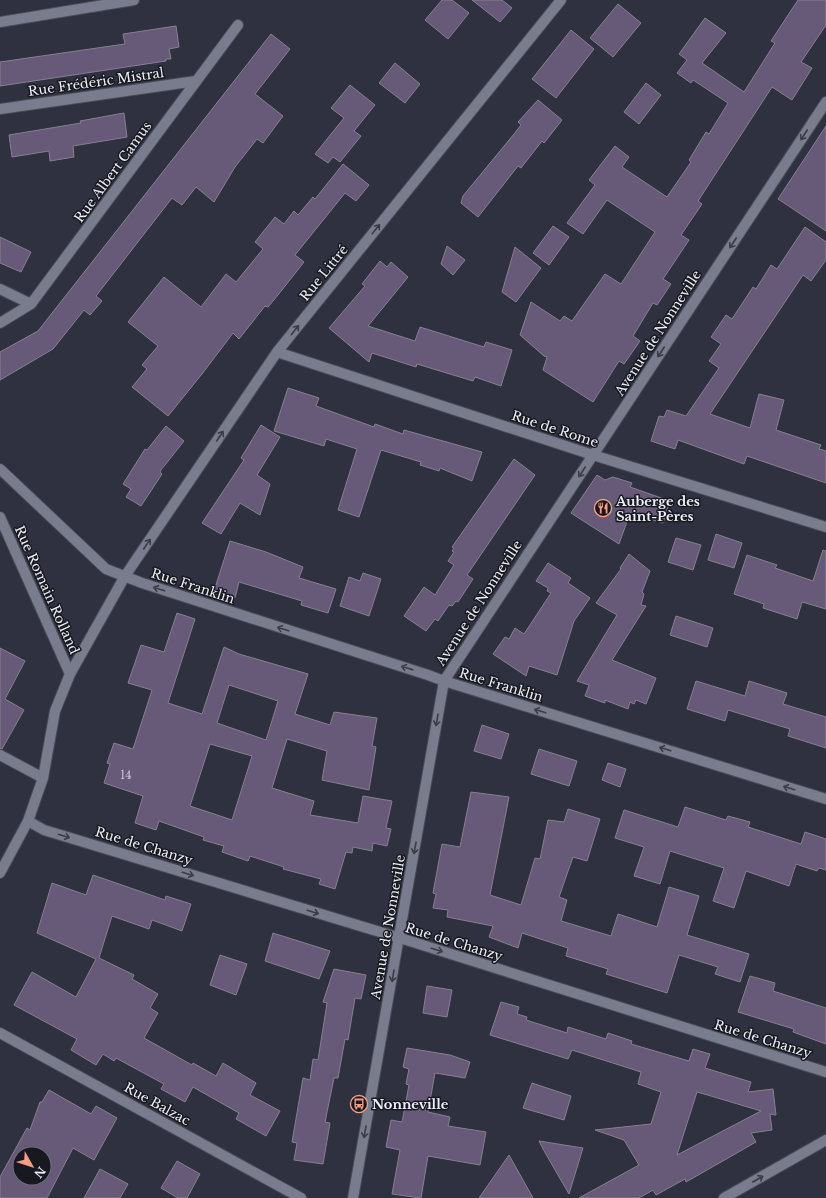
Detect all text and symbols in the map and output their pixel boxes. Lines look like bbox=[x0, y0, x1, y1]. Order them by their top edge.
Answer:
street label: Rue Frédéric Mistral bbox=[27, 64, 165, 100]
street label: Rue Albert Camus bbox=[71, 118, 155, 226]
one-way arrow bbox=[800, 129, 808, 141]
one-way arrow bbox=[372, 223, 381, 234]
one-way arrow bbox=[729, 237, 737, 248]
street label: Rue Littré bbox=[296, 241, 352, 305]
street label: Avenue de Nonneville bbox=[610, 267, 705, 400]
one-way arrow bbox=[290, 325, 299, 335]
one-way arrow bbox=[657, 346, 665, 357]
street label: Rue de Rome bbox=[510, 407, 600, 451]
one-way arrow bbox=[216, 431, 224, 442]
one-way arrow bbox=[578, 466, 586, 477]
place label: Auberge des Saint-Pères bbox=[615, 493, 700, 525]
restaurant icon: Auberge des Saint-Pères bbox=[593, 498, 613, 518]
street label: Rue Romain Rolland bbox=[11, 523, 83, 657]
street label: Avenue de Nonneville bbox=[431, 537, 526, 670]
one-way arrow bbox=[143, 539, 151, 550]
street label: Rue Franklin bbox=[149, 565, 237, 607]
one-way arrow bbox=[153, 585, 166, 592]
one-way arrow bbox=[278, 624, 290, 632]
one-way arrow bbox=[401, 664, 414, 671]
street label: Rue Franklin bbox=[457, 664, 545, 706]
one-way arrow bbox=[534, 707, 547, 714]
one-way arrow bbox=[433, 713, 441, 726]
one-way arrow bbox=[658, 745, 671, 752]
house number: 14 bbox=[120, 768, 132, 782]
one-way arrow bbox=[782, 784, 795, 791]
street label: Rue de Chanzy bbox=[93, 823, 196, 869]
one-way arrow bbox=[57, 833, 70, 840]
one-way arrow bbox=[411, 841, 419, 854]
street label: Avenue de Nonneville bbox=[367, 853, 409, 1002]
one-way arrow bbox=[182, 871, 195, 878]
one-way arrow bbox=[306, 909, 319, 916]
street label: Rue de Chanzy bbox=[403, 919, 506, 965]
one-way arrow bbox=[430, 947, 443, 954]
one-way arrow bbox=[389, 969, 397, 982]
street label: Rue de Chanzy bbox=[712, 1016, 815, 1062]
street label: Rue Balzac bbox=[121, 1079, 193, 1129]
bus stop icon: Nonneville bbox=[349, 1094, 369, 1114]
place label: Nonneville bbox=[372, 1096, 449, 1113]
one-way arrow bbox=[361, 1125, 369, 1138]
north arrow bbox=[12, 1146, 52, 1186]
text: N bbox=[31, 1164, 48, 1181]
one-way arrow bbox=[752, 1174, 764, 1182]

